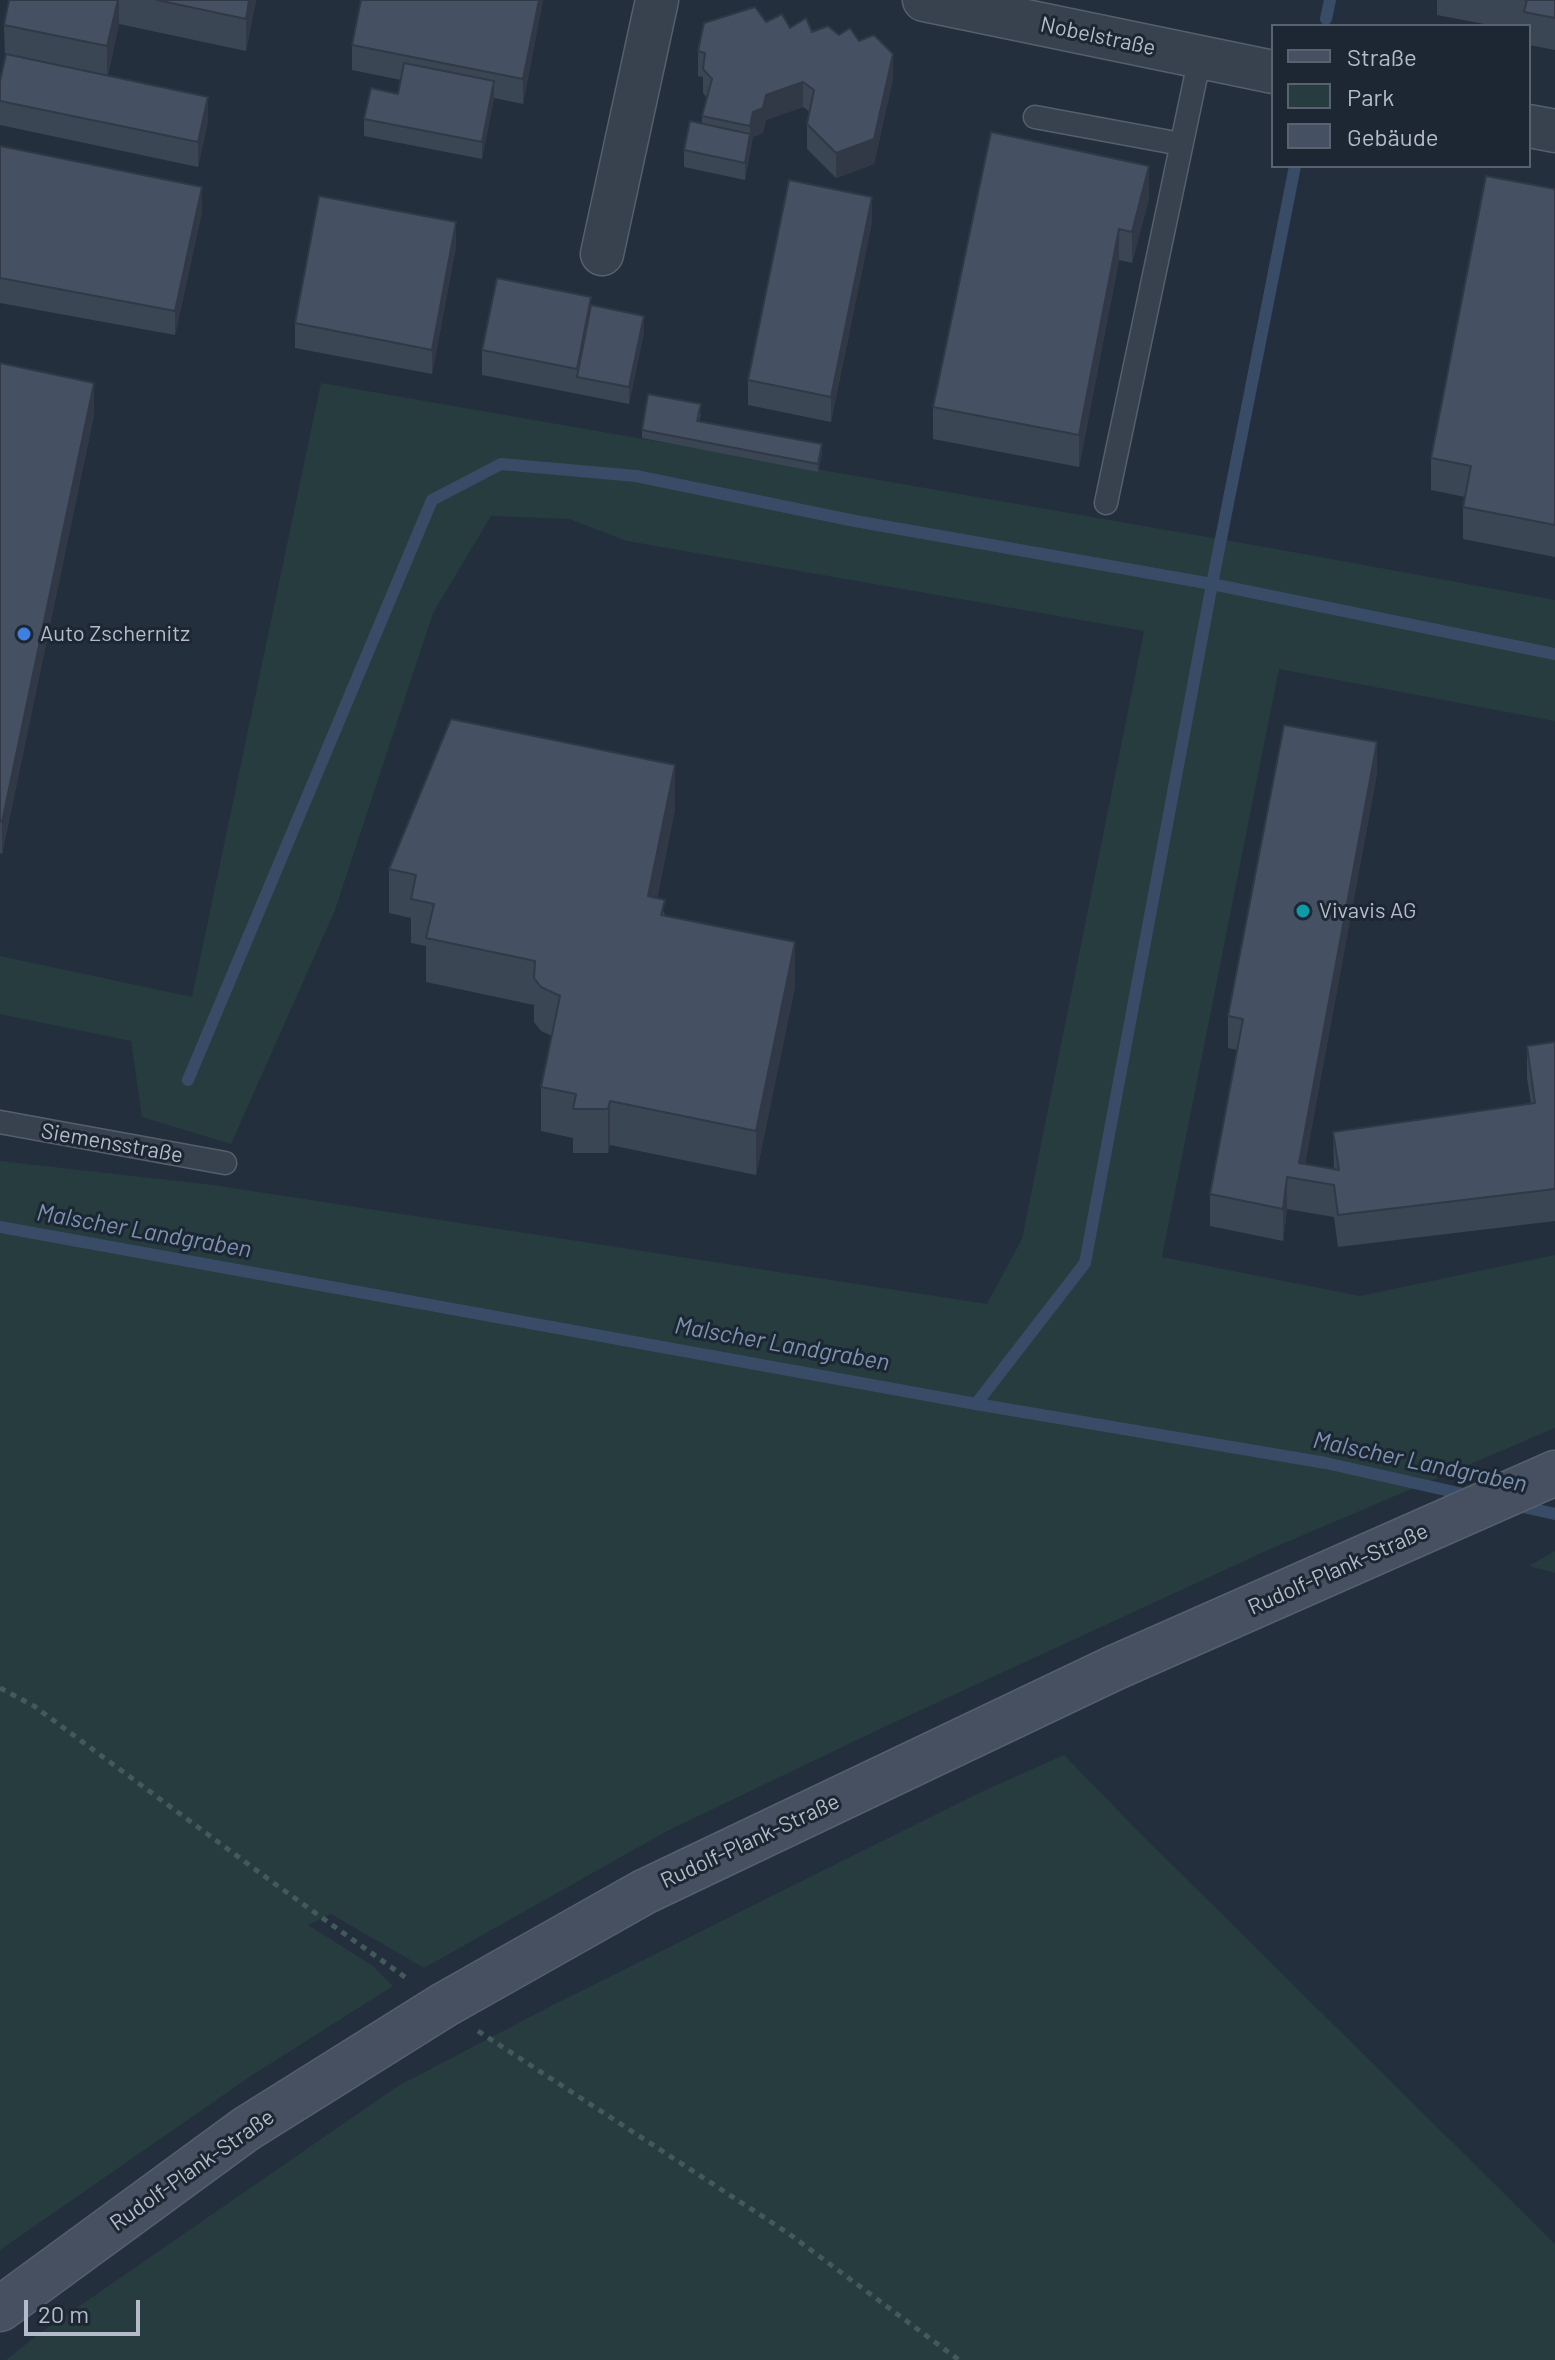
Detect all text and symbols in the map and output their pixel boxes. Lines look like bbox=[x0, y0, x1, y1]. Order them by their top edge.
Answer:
street label: Nobelstraße bbox=[1038, 11, 1158, 61]
legend bbox=[1271, 24, 1531, 168]
text: Straße bbox=[1347, 42, 1417, 71]
text: Park bbox=[1347, 82, 1394, 111]
text: Gebäude bbox=[1347, 122, 1439, 151]
place label: Auto Zschernitz bbox=[40, 621, 190, 647]
marker: Auto Zschernitz bbox=[15, 625, 33, 643]
place label: Vivavis AG bbox=[1319, 898, 1417, 924]
marker: Vivavis AG bbox=[1294, 902, 1312, 920]
street label: Siemensstraße bbox=[39, 1118, 185, 1168]
water label: Malscher Landgraben bbox=[34, 1198, 254, 1264]
water label: Malscher Landgraben bbox=[672, 1311, 892, 1377]
water label: Malscher Landgraben bbox=[1310, 1425, 1530, 1499]
street label: Rudolf-Plank-Straße bbox=[1244, 1517, 1432, 1621]
street label: Rudolf-Plank-Straße bbox=[656, 1788, 844, 1894]
street label: Rudolf-Plank-Straße bbox=[105, 2103, 279, 2237]
scale bar bbox=[28, 2284, 144, 2334]
text: 20 m bbox=[38, 2299, 89, 2328]

